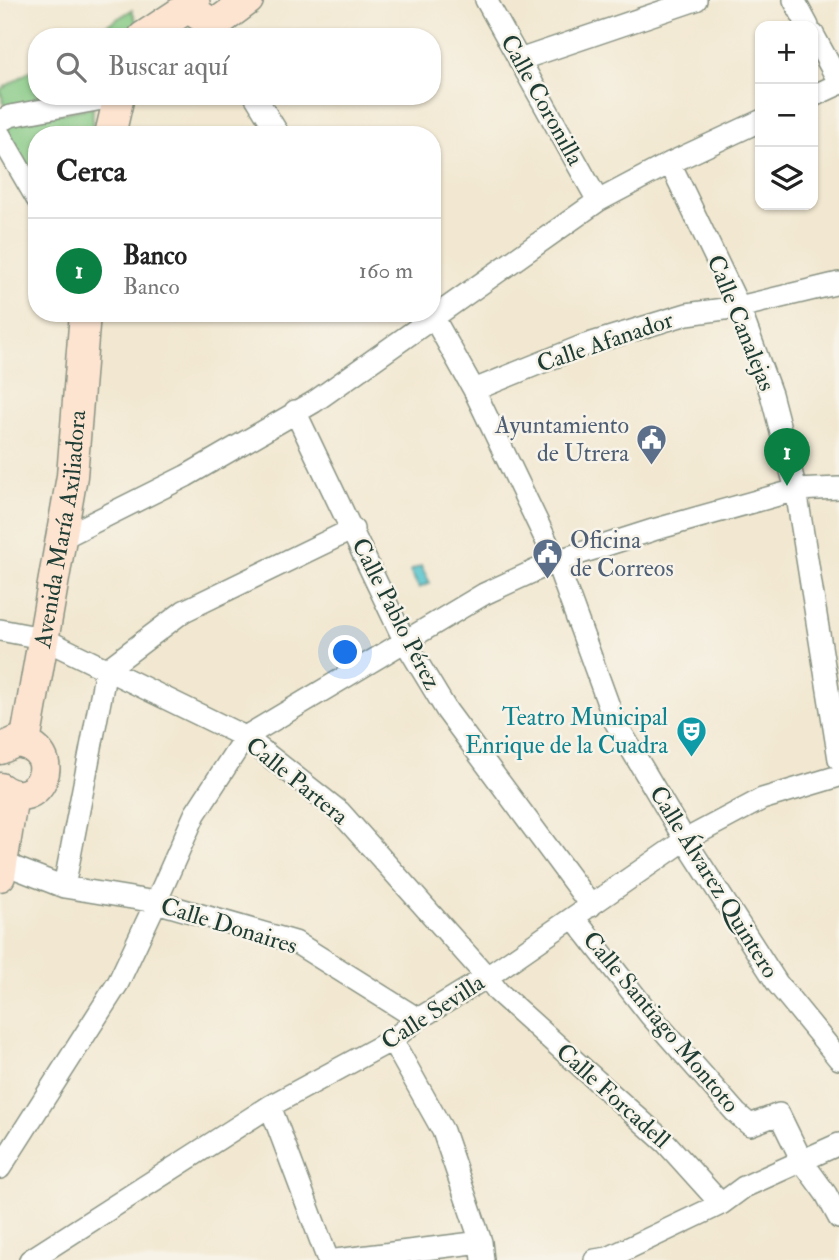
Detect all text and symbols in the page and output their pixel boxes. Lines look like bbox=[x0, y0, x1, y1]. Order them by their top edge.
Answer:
map controls bbox=[755, 21, 818, 210]
button: + bbox=[755, 21, 818, 84]
search box bbox=[28, 28, 441, 105]
street label: Calle Coronilla bbox=[493, 29, 591, 172]
icon: search bbox=[52, 48, 90, 86]
text: Buscar aquí bbox=[108, 51, 228, 83]
button: − bbox=[755, 84, 818, 147]
button: layers bbox=[755, 147, 818, 210]
text: Cerca bbox=[56, 153, 126, 190]
text: Banco bbox=[123, 240, 187, 272]
street label: Calle Canalejas bbox=[700, 250, 782, 396]
text: 1 bbox=[75, 256, 83, 285]
text: 160 m bbox=[359, 256, 413, 285]
text: Banco bbox=[123, 272, 180, 301]
street label: Calle Afanador bbox=[533, 304, 677, 380]
street label: Avenida María Axiliadora bbox=[26, 408, 93, 651]
place label: Ayuntamiento de Utrera bbox=[494, 410, 630, 469]
public building icon: Ayuntamiento de Utrera bbox=[635, 422, 669, 466]
pin: 1 bbox=[764, 428, 810, 486]
place label: Oficina de Correos bbox=[570, 525, 674, 584]
street label: Calle Pablo Pérez bbox=[344, 533, 448, 695]
public building icon: Oficina de Correos bbox=[530, 537, 564, 581]
your location bbox=[328, 635, 362, 669]
place label: Teatro Municipal Enrique de la Cuadra bbox=[465, 702, 669, 761]
theatre icon: Teatro Municipal Enrique de la Cuadra bbox=[674, 714, 708, 758]
street label: Calle Partera bbox=[239, 730, 356, 833]
street label: Calle Álvarez Quintero bbox=[642, 779, 787, 984]
street label: Calle Donaires bbox=[157, 890, 301, 962]
street label: Calle Santiago Montoto bbox=[576, 925, 746, 1119]
street label: Calle Sevilla bbox=[376, 967, 491, 1057]
street label: Calle Forcadell bbox=[549, 1037, 677, 1155]

